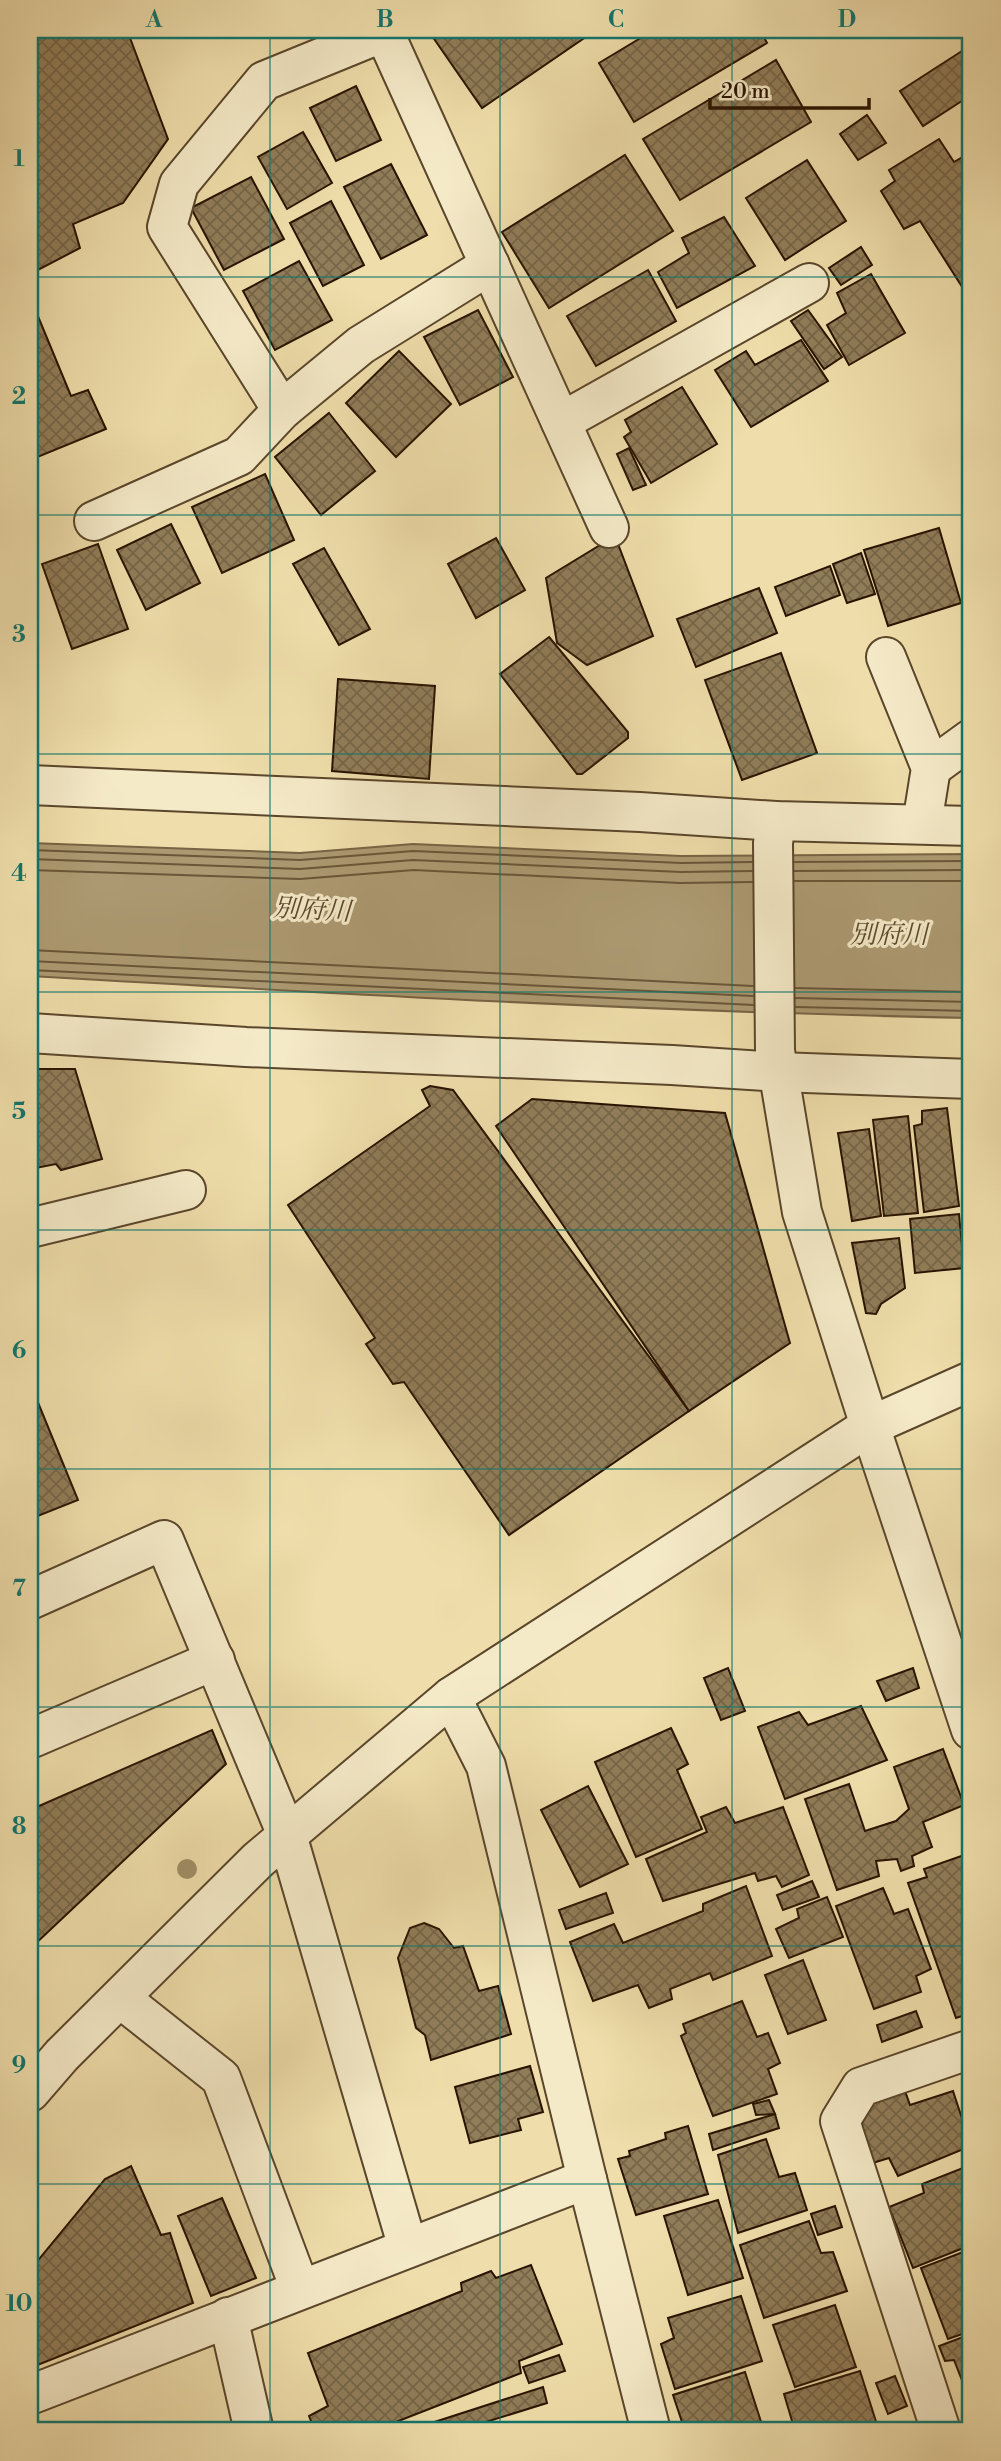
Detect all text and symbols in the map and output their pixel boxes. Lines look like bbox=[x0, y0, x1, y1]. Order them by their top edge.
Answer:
text: A bbox=[145, 6, 163, 34]
text: B bbox=[376, 6, 394, 34]
text: C bbox=[608, 6, 624, 34]
text: D bbox=[838, 6, 856, 34]
scale bar bbox=[710, 66, 870, 110]
text: 20 m bbox=[721, 79, 770, 105]
text: 1 bbox=[13, 145, 25, 173]
text: 2 bbox=[12, 383, 26, 411]
text: 3 bbox=[12, 621, 26, 649]
text: 4 bbox=[11, 860, 27, 888]
water label: 別府川 bbox=[272, 892, 355, 928]
water label: 別府川 bbox=[850, 919, 931, 951]
text: 5 bbox=[12, 1098, 26, 1126]
text: 6 bbox=[12, 1337, 26, 1365]
text: 7 bbox=[12, 1575, 26, 1603]
text: 8 bbox=[12, 1813, 26, 1841]
text: 9 bbox=[12, 2052, 26, 2080]
text: 10 bbox=[5, 2290, 33, 2318]

